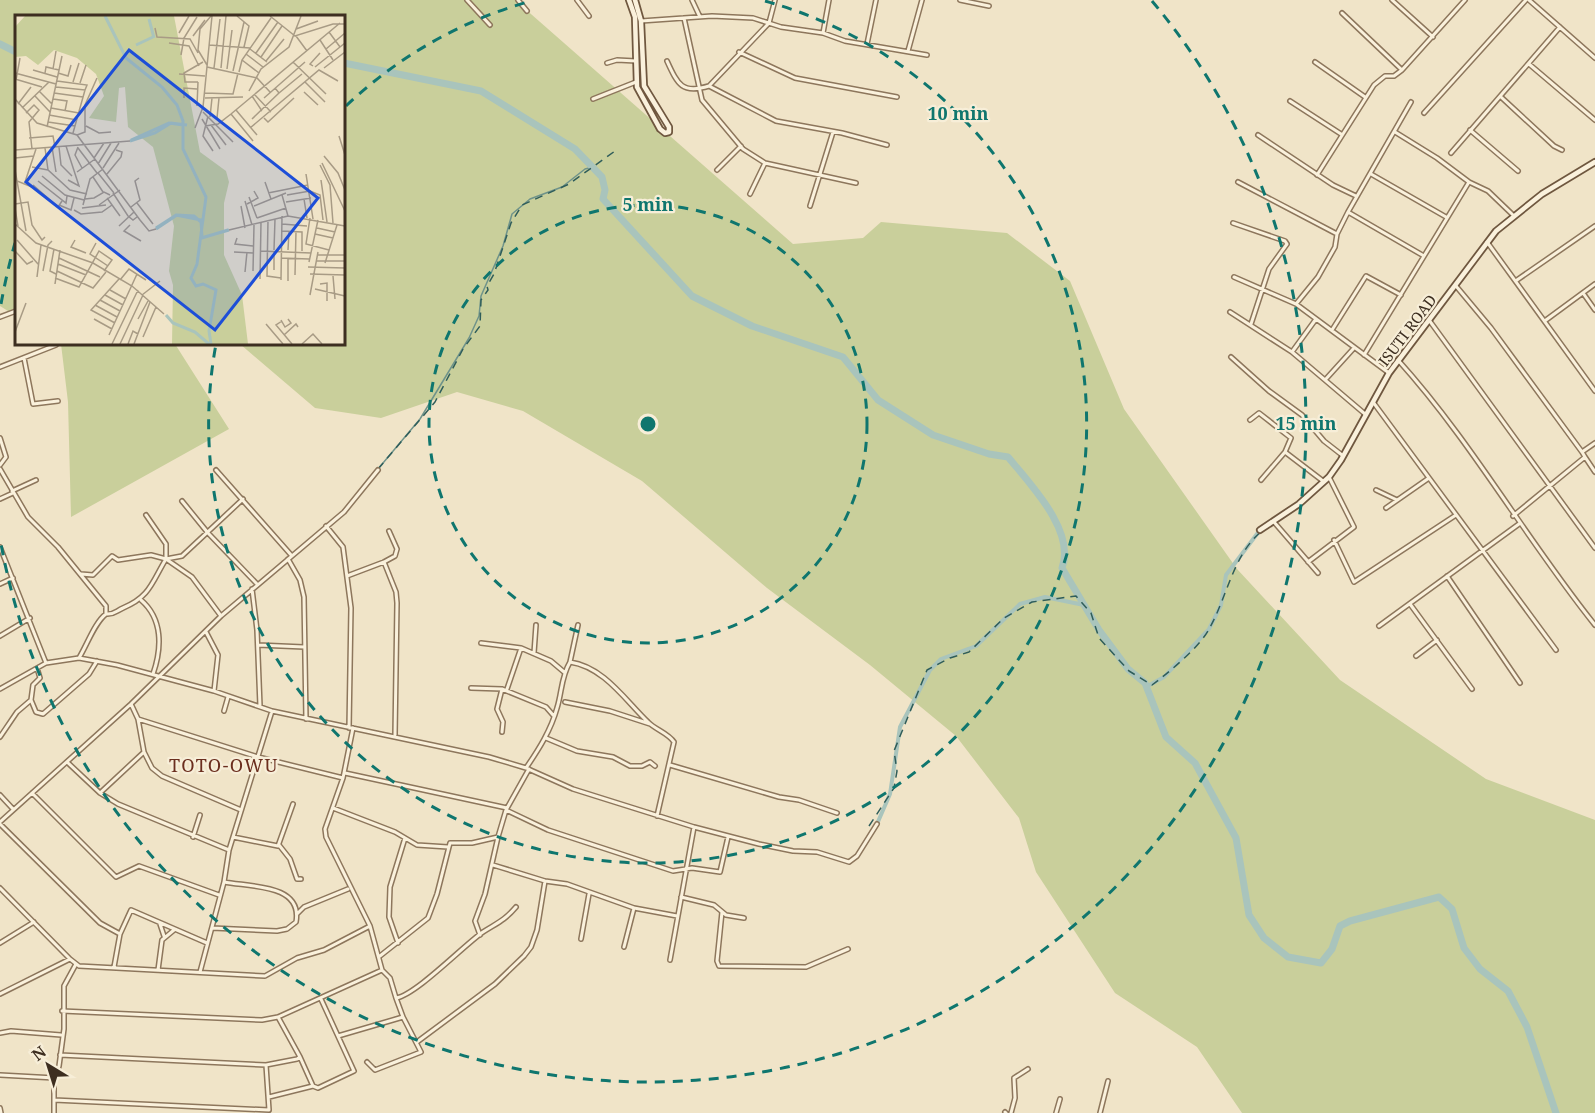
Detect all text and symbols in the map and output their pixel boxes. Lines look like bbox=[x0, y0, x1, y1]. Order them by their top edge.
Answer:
inset map bbox=[15, 15, 345, 345]
text: 10 min bbox=[927, 101, 989, 125]
text: 5 min bbox=[623, 192, 673, 216]
street label: ISUTI ROAD bbox=[1373, 290, 1441, 370]
text: 15 min bbox=[1275, 411, 1337, 435]
centre of rings bbox=[638, 414, 658, 434]
district label: TOTO-OWU bbox=[169, 753, 279, 777]
north arrow bbox=[18, 1035, 78, 1095]
text: N bbox=[27, 1040, 51, 1066]

